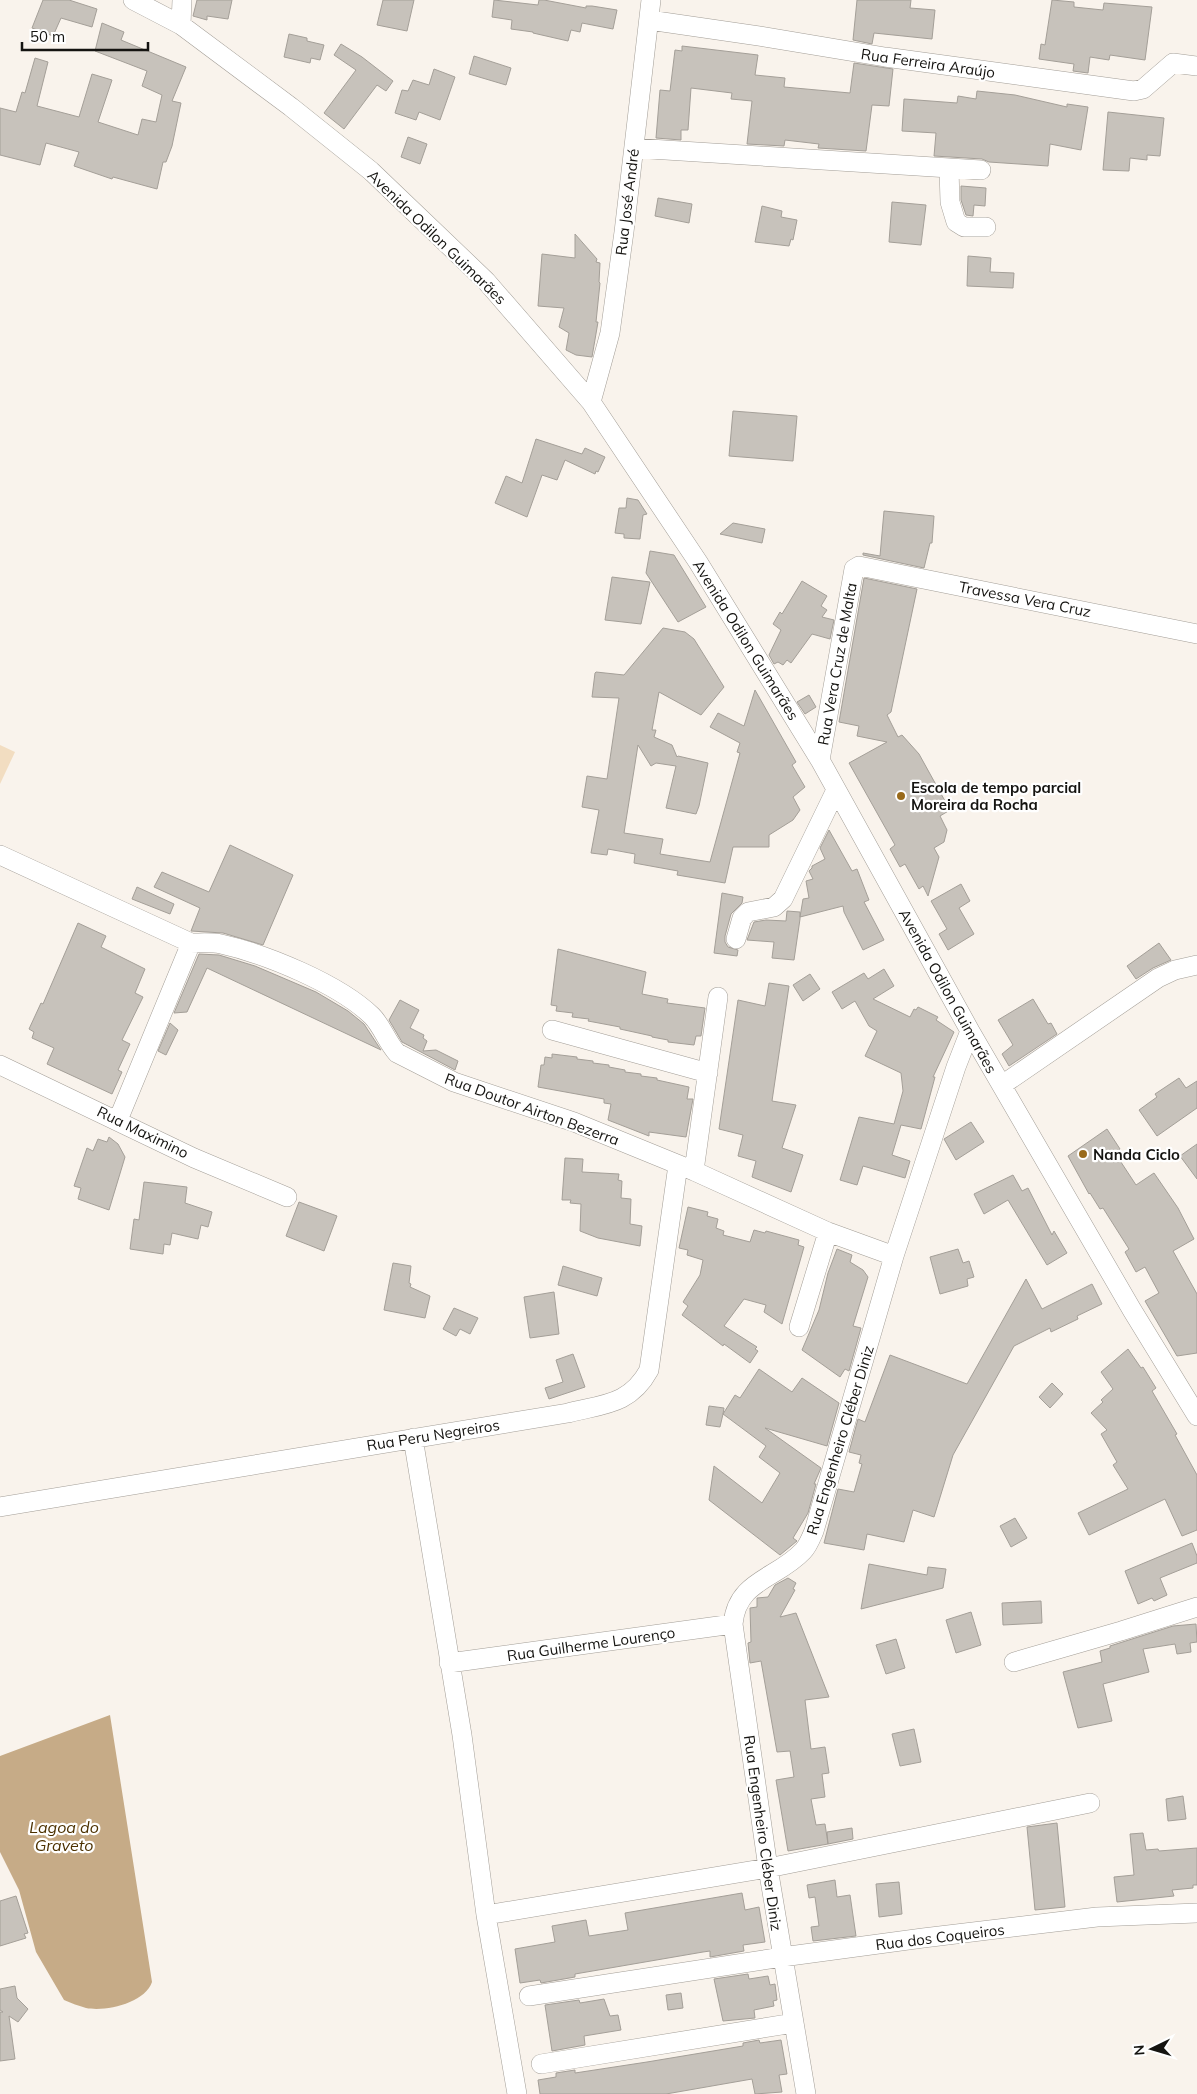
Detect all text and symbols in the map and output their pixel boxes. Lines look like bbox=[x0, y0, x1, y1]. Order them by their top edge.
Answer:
scale bar bbox=[22, 20, 149, 52]
text: 50 m bbox=[30, 27, 65, 46]
street label: Rua Ferreira Araújo bbox=[860, 44, 996, 82]
street label: Rua José André bbox=[611, 148, 643, 256]
street label: Avenida Odilon Guimarães bbox=[364, 166, 510, 308]
street label: Avenida Odilon Guimarães bbox=[689, 556, 803, 724]
street label: Travessa Vera Cruz bbox=[957, 577, 1093, 621]
street label: Rua Vera Cruz de Malta bbox=[813, 581, 861, 747]
place label: Escola de tempo parcial Moreira da Rocha bbox=[911, 778, 1081, 814]
marker: Escola de tempo parcial Moreira da Rocha bbox=[895, 790, 907, 802]
street label: Avenida Odilon Guimarães bbox=[895, 905, 1001, 1077]
street label: Rua Doutor Airton Bezerra bbox=[442, 1069, 622, 1149]
street label: Rua Maximino bbox=[94, 1102, 192, 1162]
place label: Nanda Ciclo bbox=[1093, 1145, 1180, 1164]
marker: Nanda Ciclo bbox=[1077, 1148, 1089, 1160]
street label: Rua Engenheiro Cléber Diniz bbox=[802, 1343, 878, 1537]
street label: Rua Peru Negreiros bbox=[365, 1415, 501, 1455]
street label: Rua Guilherme Lourenço bbox=[506, 1623, 676, 1665]
street label: Rua Engenheiro Cléber Diniz bbox=[740, 1734, 786, 1932]
water label: Lagoa do Graveto bbox=[29, 1817, 99, 1855]
street label: Rua dos Coqueiros bbox=[874, 1920, 1006, 1954]
north arrow bbox=[1127, 2024, 1177, 2074]
text: N bbox=[1130, 2044, 1148, 2056]

